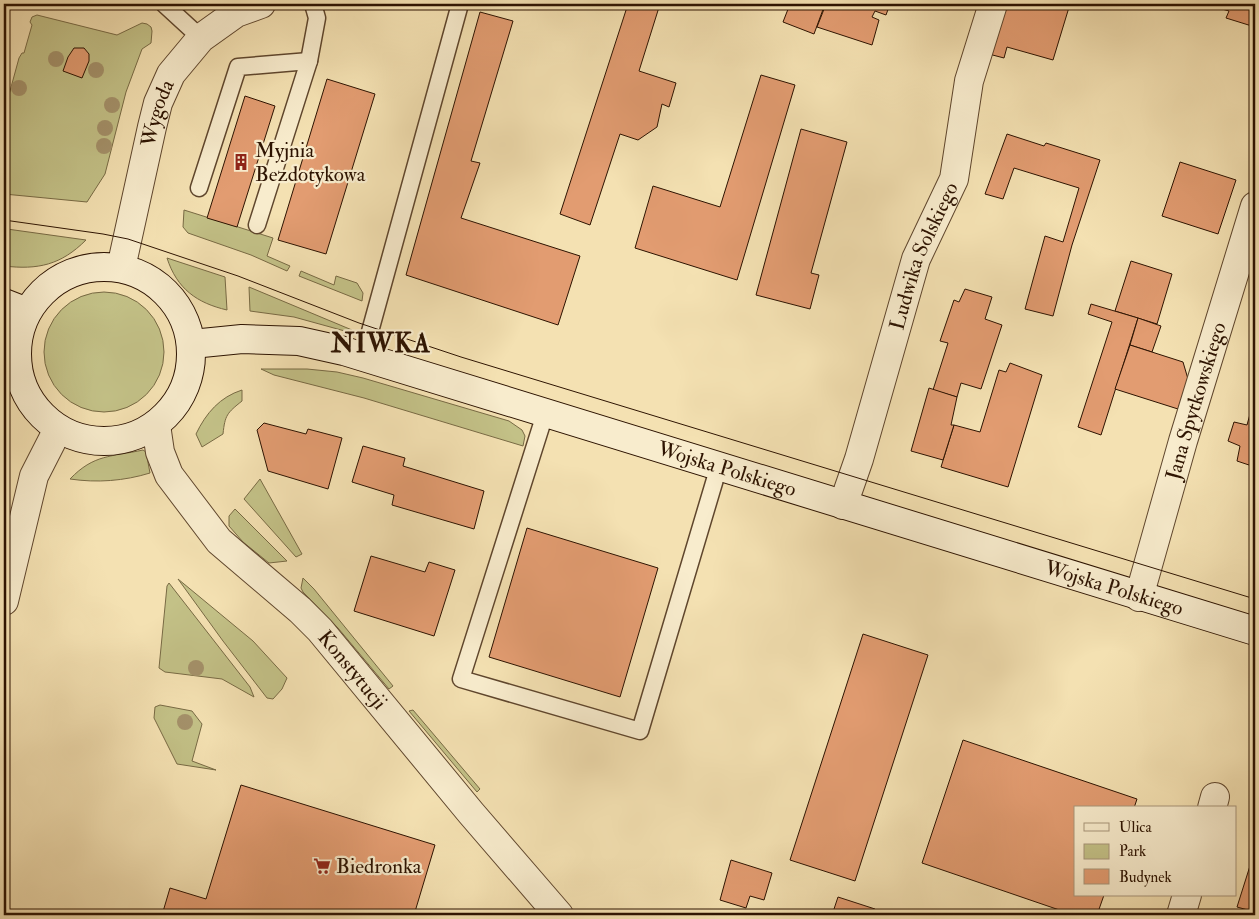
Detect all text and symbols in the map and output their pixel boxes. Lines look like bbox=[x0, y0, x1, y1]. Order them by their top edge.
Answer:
street label: Wygoda bbox=[134, 75, 180, 150]
place label: Myjnia Bezdotykowa bbox=[255, 137, 366, 188]
building icon: Myjnia Bezdotykowa bbox=[231, 152, 251, 172]
street label: Ludwika Solskiego bbox=[883, 178, 964, 333]
street label: Jana Spytkowskiego bbox=[1159, 319, 1232, 484]
district label: NIWKA bbox=[330, 328, 431, 360]
street label: Wojska Polskiego bbox=[653, 434, 800, 503]
street label: Wojska Polskiego bbox=[1040, 553, 1187, 622]
street label: Konstytucji bbox=[312, 624, 394, 715]
legend bbox=[1074, 806, 1236, 896]
text: Ulica bbox=[1119, 818, 1152, 837]
text: Park bbox=[1119, 842, 1146, 861]
place label: Biedronka bbox=[336, 853, 422, 880]
supermarket icon: Biedronka bbox=[312, 856, 332, 876]
text: Budynek bbox=[1119, 868, 1172, 887]

